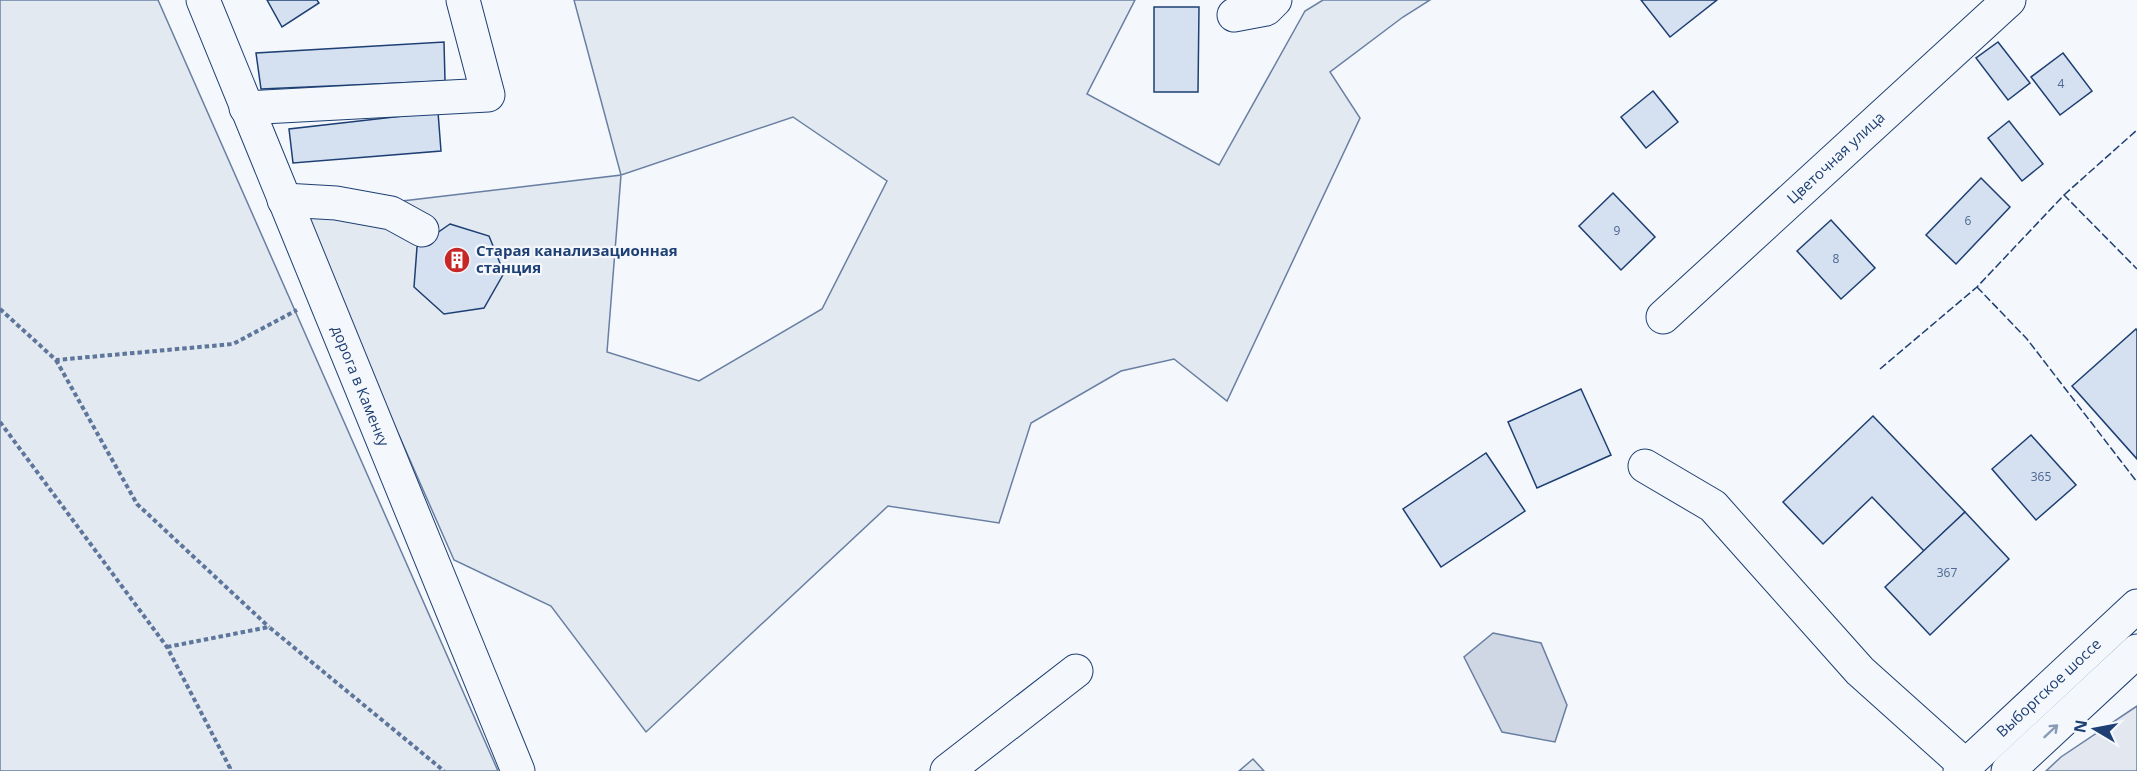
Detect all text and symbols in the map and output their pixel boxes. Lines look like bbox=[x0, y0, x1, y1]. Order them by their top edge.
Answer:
house number: 4 bbox=[2058, 75, 2065, 92]
street label: Цветочная улица bbox=[1782, 107, 1888, 208]
house number: 6 bbox=[1965, 212, 1972, 229]
house number: 9 bbox=[1614, 222, 1621, 239]
place label: Старая канализационная станция bbox=[476, 240, 678, 277]
building icon: Старая канализационная станция bbox=[442, 245, 472, 275]
house number: 8 bbox=[1833, 250, 1840, 267]
street label: дорога в Каменку bbox=[328, 322, 394, 449]
house number: 365 bbox=[2031, 468, 2051, 485]
house number: 367 bbox=[1937, 564, 1957, 581]
street label: Выборгское шоссе bbox=[1992, 633, 2105, 741]
north arrow bbox=[2065, 699, 2125, 759]
text: N bbox=[2068, 718, 2092, 735]
one-way arrow bbox=[2043, 724, 2058, 738]

